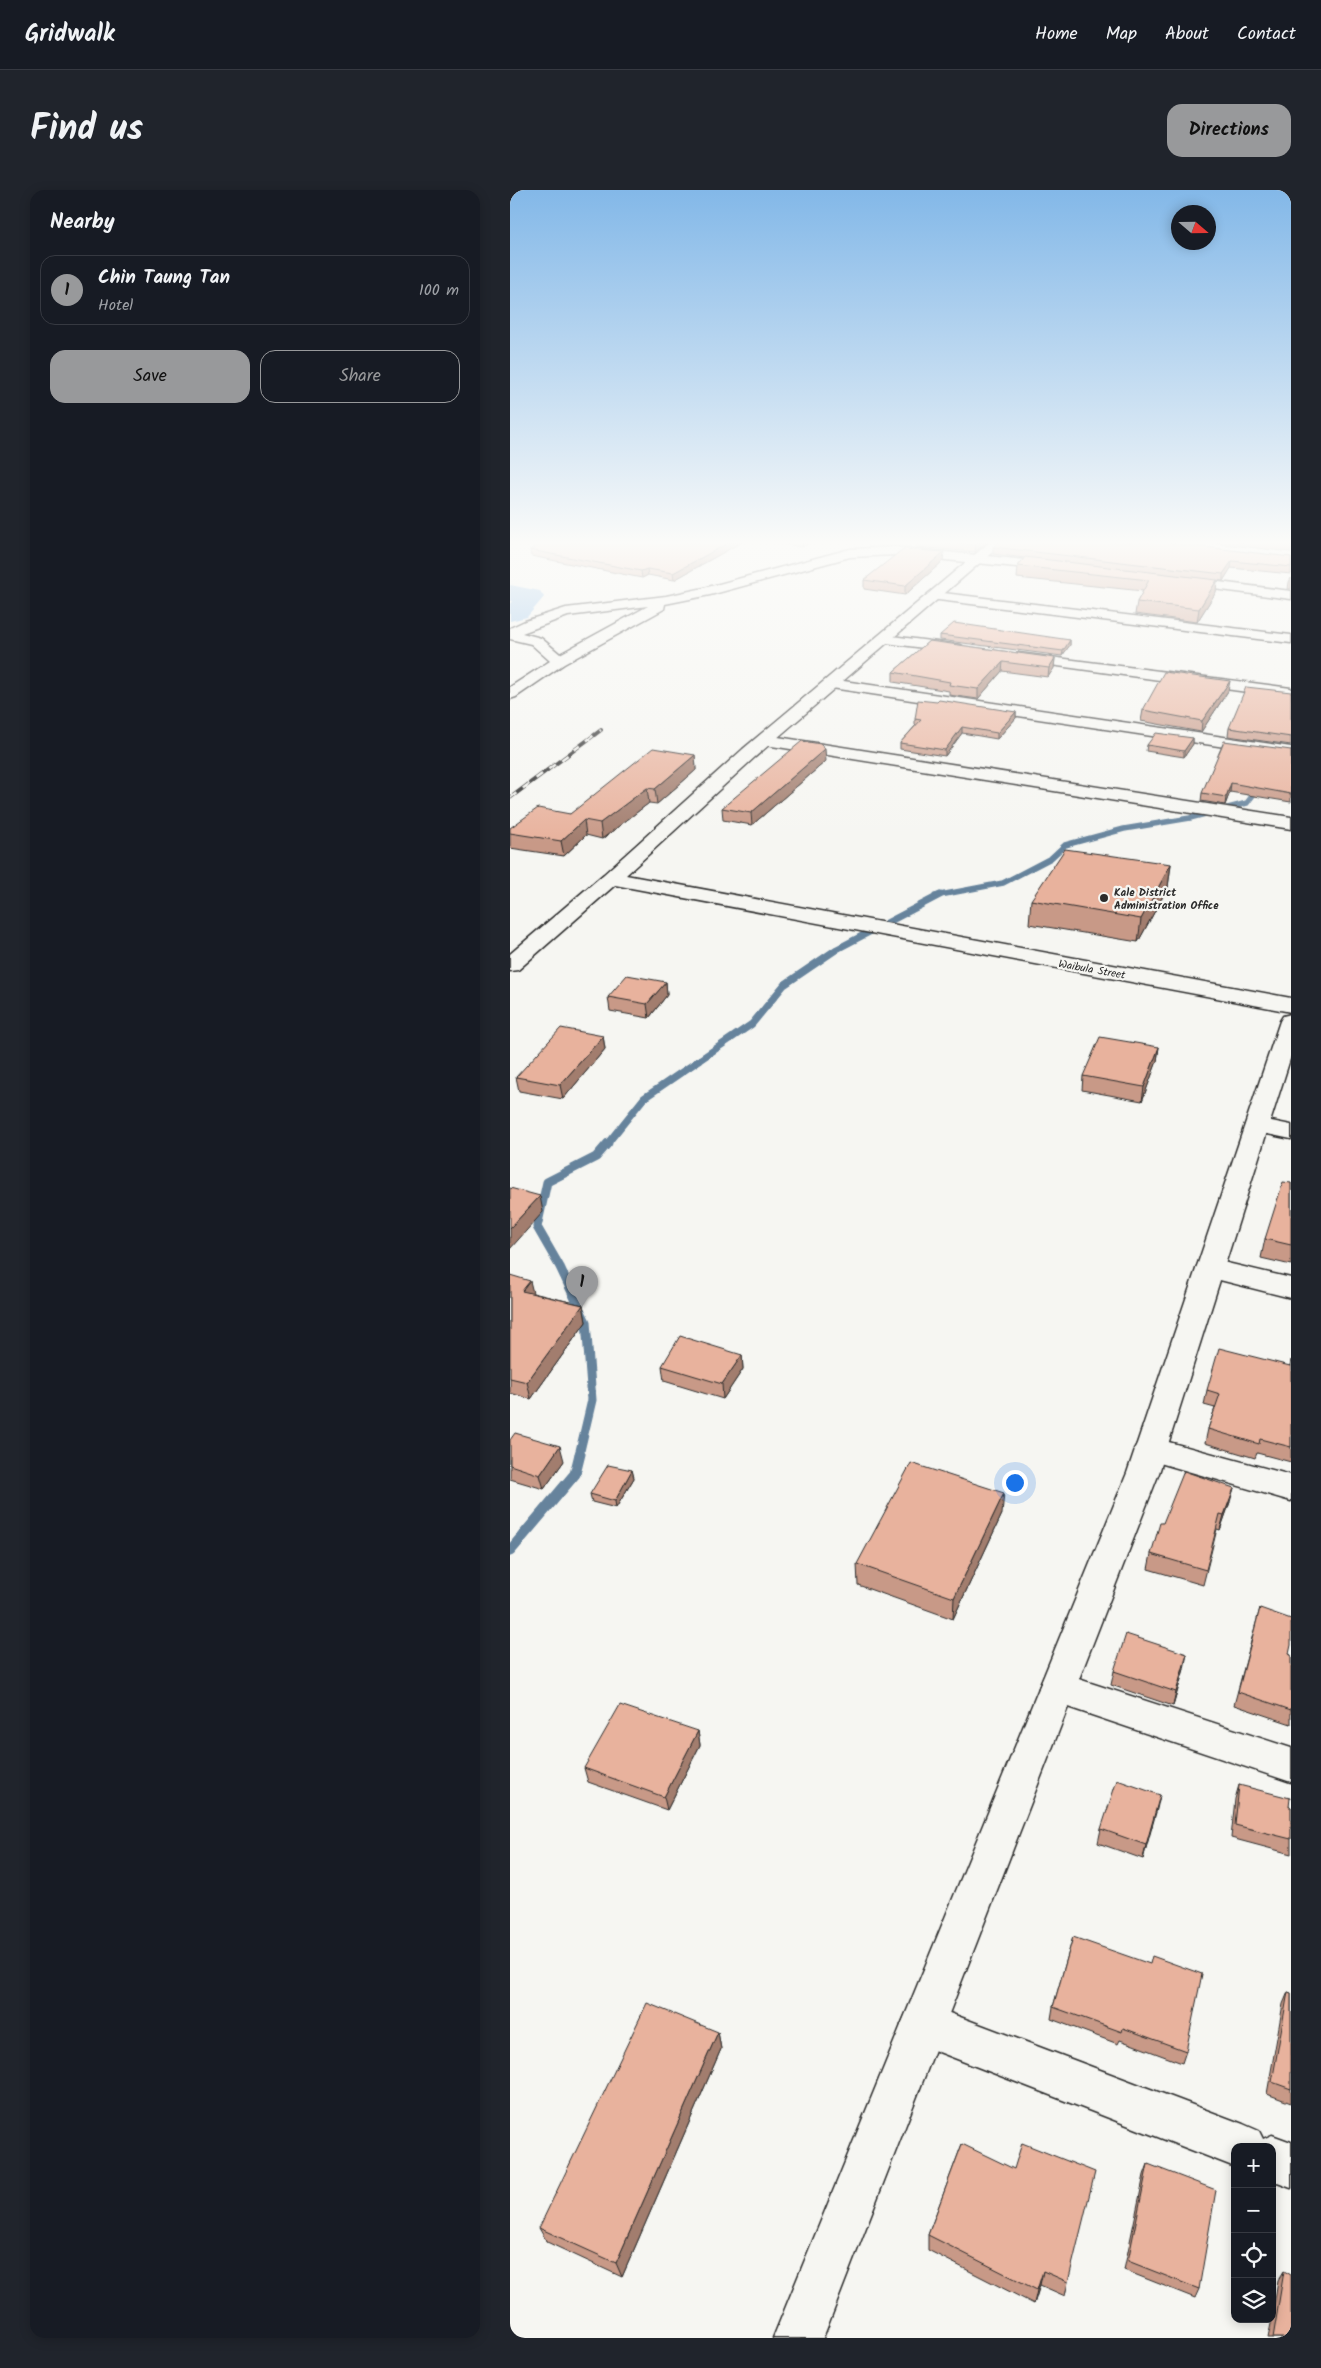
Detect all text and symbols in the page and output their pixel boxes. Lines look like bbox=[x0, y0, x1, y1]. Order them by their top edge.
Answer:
text: Gridwalk bbox=[25, 15, 115, 54]
text: Home bbox=[1035, 20, 1078, 49]
text: Map bbox=[1106, 20, 1137, 49]
text: About bbox=[1165, 20, 1209, 49]
text: Contact bbox=[1237, 20, 1296, 49]
text: Find us bbox=[30, 102, 143, 158]
button: Directions bbox=[1167, 104, 1291, 157]
north arrow bbox=[1171, 205, 1216, 250]
text: Nearby bbox=[50, 206, 115, 239]
text: Chin Taung Tan bbox=[98, 263, 230, 293]
text: 1 bbox=[65, 278, 69, 303]
text: 100 m bbox=[419, 278, 459, 303]
text: Hotel bbox=[98, 293, 133, 318]
button: Save bbox=[50, 350, 250, 403]
button: Share bbox=[260, 350, 460, 403]
place label: Kale District Administration Office bbox=[1114, 884, 1219, 915]
marker: Kale District Administration Office bbox=[1098, 892, 1110, 904]
street label: Waibula Street bbox=[1057, 955, 1127, 985]
pin: 1 bbox=[566, 1266, 598, 1307]
your location bbox=[1002, 1470, 1028, 1496]
map controls bbox=[1231, 2143, 1276, 2323]
button: + bbox=[1231, 2143, 1276, 2188]
button: − bbox=[1231, 2188, 1276, 2233]
button: locate bbox=[1231, 2233, 1276, 2278]
button: layers bbox=[1231, 2278, 1276, 2323]

